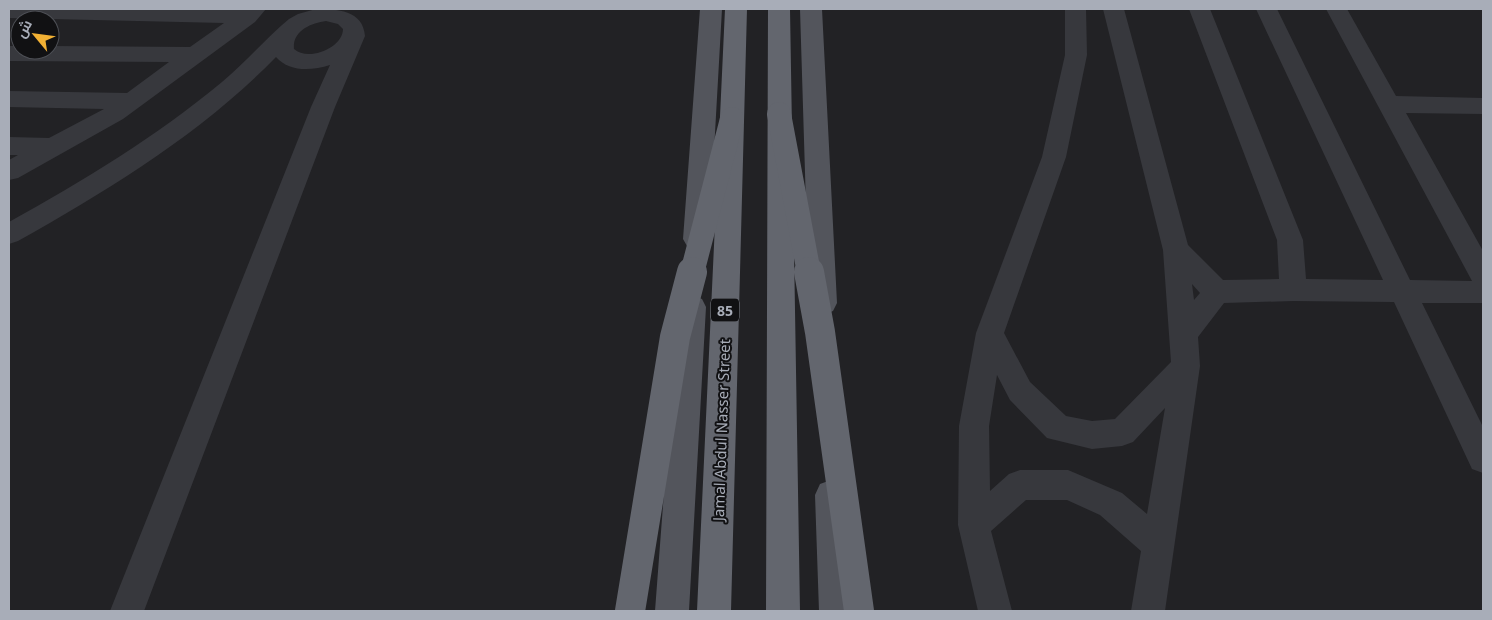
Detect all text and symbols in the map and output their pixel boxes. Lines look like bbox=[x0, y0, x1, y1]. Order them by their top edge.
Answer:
north arrow bbox=[10, 10, 60, 60]
text: ش bbox=[11, 16, 36, 41]
road number: 85 bbox=[711, 298, 739, 322]
street label: Jamal Abdul Nasser Street bbox=[708, 338, 734, 524]

